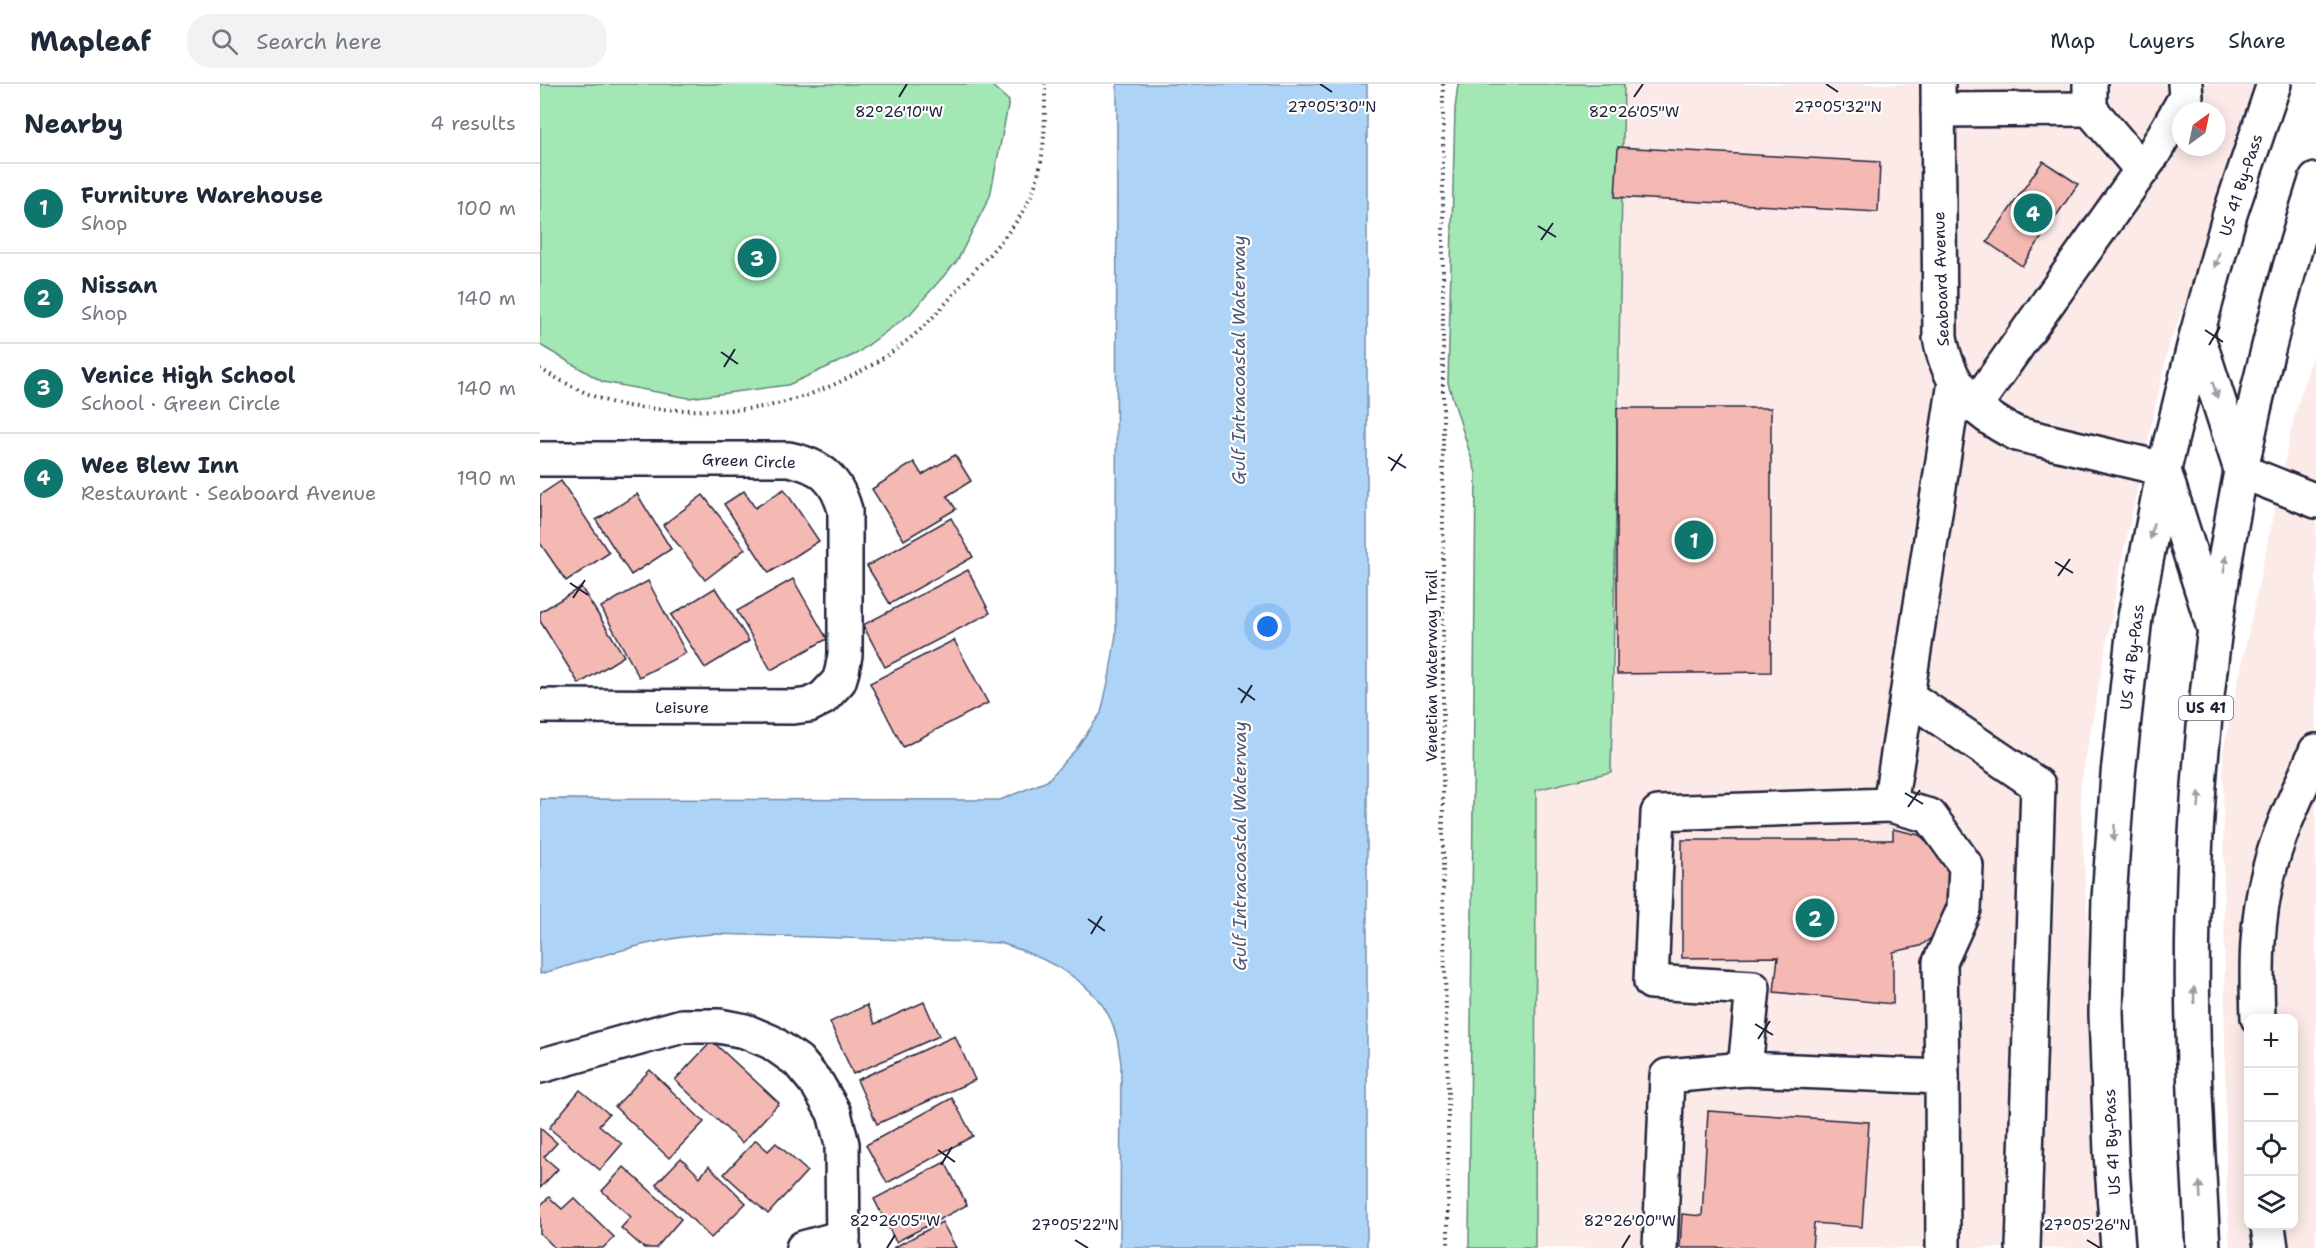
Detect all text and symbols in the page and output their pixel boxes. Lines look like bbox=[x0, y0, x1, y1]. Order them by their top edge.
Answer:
search box bbox=[187, 14, 607, 68]
text: Mapleaf bbox=[30, 22, 151, 60]
icon: search bbox=[208, 25, 241, 58]
text: Search here bbox=[256, 27, 382, 56]
text: Map bbox=[2050, 27, 2095, 55]
text: Layers bbox=[2128, 27, 2195, 55]
text: Share bbox=[2228, 27, 2286, 55]
text: 27°05'30"N bbox=[1288, 97, 1376, 117]
text: 27°05'32"N bbox=[1794, 97, 1882, 117]
text: 82°26'10"W bbox=[855, 102, 943, 122]
text: 82°26'05"W bbox=[1589, 102, 1679, 122]
north arrow bbox=[2172, 102, 2226, 156]
text: Nearby bbox=[24, 106, 123, 141]
text: 4 results bbox=[430, 110, 516, 136]
street label: US 41 By-Pass bbox=[2215, 131, 2267, 239]
text: Furniture Warehouse bbox=[81, 181, 323, 210]
pin: 4 bbox=[2014, 190, 2052, 236]
text: 1 bbox=[39, 195, 48, 221]
text: 100 m bbox=[456, 195, 516, 221]
text: Shop bbox=[81, 210, 128, 236]
street label: Seaboard Avenue bbox=[1928, 211, 1954, 347]
water label: Gulf Intracoastal Waterway bbox=[1227, 235, 1251, 485]
pin: 3 bbox=[738, 236, 776, 280]
one-way arrow bbox=[2212, 250, 2222, 269]
text: Nissan bbox=[81, 271, 158, 300]
text: 2 bbox=[37, 285, 51, 311]
text: 140 m bbox=[457, 285, 516, 311]
text: Shop bbox=[81, 300, 128, 326]
text: Venice High School bbox=[81, 361, 295, 390]
text: 3 bbox=[37, 375, 51, 401]
text: 140 m bbox=[457, 375, 516, 401]
one-way arrow bbox=[2210, 381, 2220, 399]
text: School · Green Circle bbox=[81, 390, 281, 416]
street label: Green Circle bbox=[702, 449, 796, 473]
text: Wee Blew Inn bbox=[81, 451, 239, 480]
text: 4 bbox=[37, 465, 51, 491]
text: 190 m bbox=[457, 465, 516, 491]
text: Restaurant · Seaboard Avenue bbox=[81, 480, 376, 506]
pin: 1 bbox=[1674, 518, 1714, 562]
one-way arrow bbox=[2147, 521, 2156, 540]
one-way arrow bbox=[2221, 555, 2230, 574]
street label: Venetian Waterway Trail bbox=[1421, 570, 1442, 762]
street label: US 41 By-Pass bbox=[2115, 603, 2149, 711]
your location bbox=[1253, 612, 1282, 641]
road number: US 41 bbox=[2179, 696, 2233, 720]
street label: Leisure bbox=[655, 697, 709, 718]
water label: Gulf Intracoastal Waterway bbox=[1228, 721, 1252, 971]
one-way arrow bbox=[2194, 790, 2204, 809]
one-way arrow bbox=[2109, 823, 2119, 842]
pin: 2 bbox=[1796, 896, 1834, 940]
one-way arrow bbox=[2189, 985, 2198, 1004]
map controls bbox=[2244, 1014, 2298, 1230]
button: + bbox=[2244, 1014, 2298, 1068]
button: − bbox=[2244, 1068, 2298, 1122]
street label: US 41 By-Pass bbox=[2099, 1088, 2125, 1196]
button: locate bbox=[2244, 1122, 2298, 1176]
button: layers bbox=[2244, 1176, 2298, 1230]
one-way arrow bbox=[2195, 1180, 2204, 1199]
text: 82°26'05"W bbox=[850, 1211, 940, 1231]
text: 82°26'00"W bbox=[1584, 1211, 1676, 1231]
text: 27°05'22"N bbox=[1031, 1215, 1119, 1235]
text: 27°05'26"N bbox=[2043, 1215, 2131, 1235]

